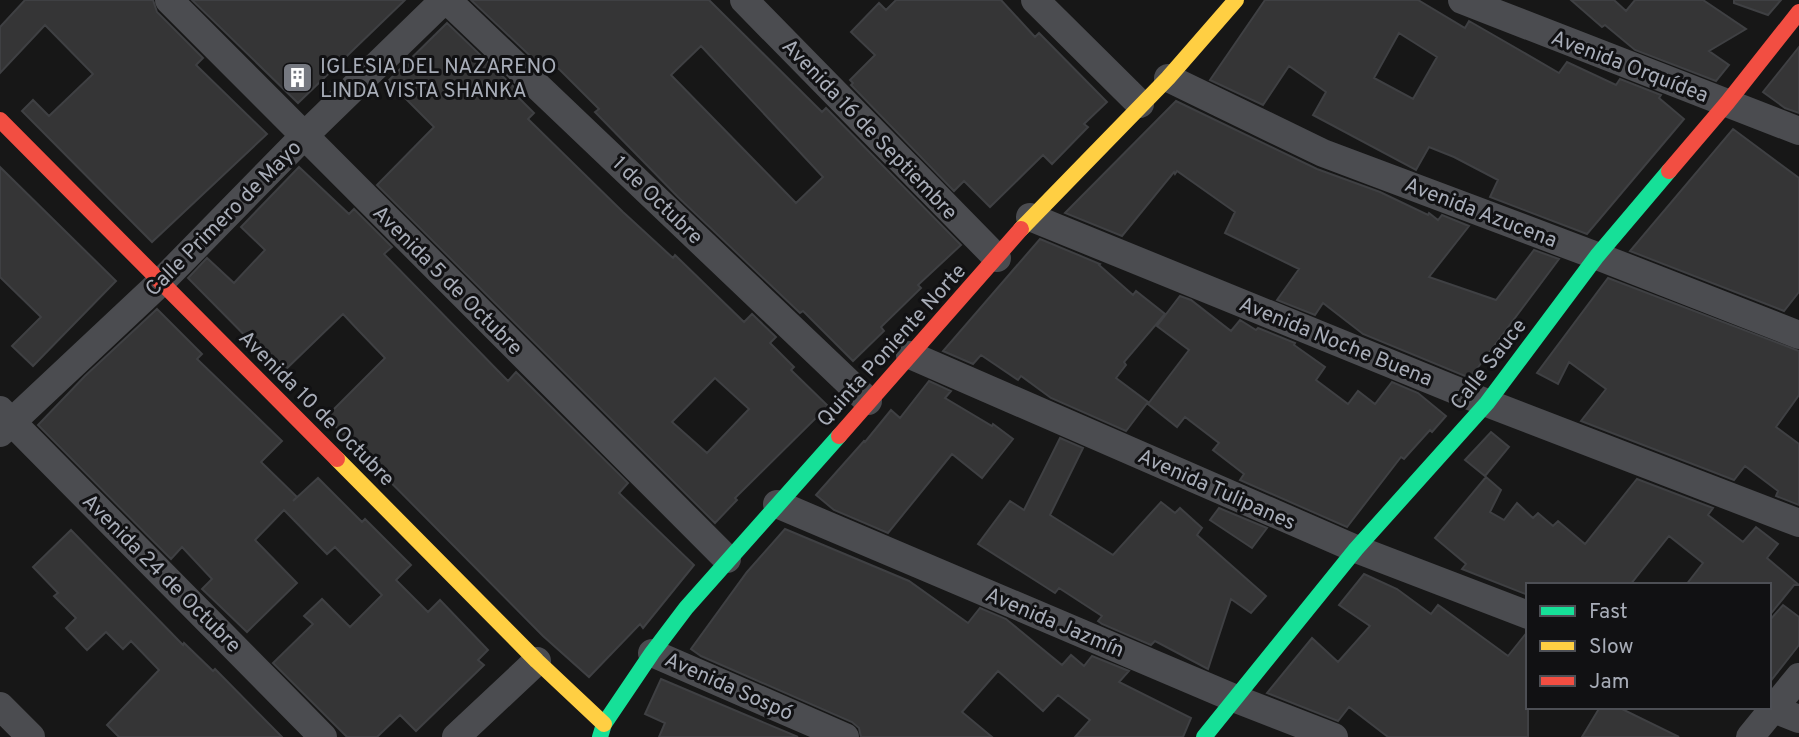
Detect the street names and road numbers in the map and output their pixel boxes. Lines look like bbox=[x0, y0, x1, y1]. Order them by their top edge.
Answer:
street label: Avenida Orquídea bbox=[1547, 25, 1712, 110]
street label: Avenida 16 de Septiembre bbox=[775, 34, 963, 226]
street label: Calle Primero de Mayo bbox=[140, 135, 308, 303]
street label: 1 de Octubre bbox=[606, 151, 708, 251]
street label: Avenida Azucena bbox=[1400, 172, 1561, 255]
street label: Avenida 5 de Octubre bbox=[366, 200, 528, 362]
street label: Quinta Poniente Norte bbox=[812, 259, 973, 433]
street label: Avenida Noche Buena bbox=[1235, 291, 1436, 394]
street label: Calle Sauce bbox=[1445, 314, 1533, 416]
street label: Avenida 10 de Octubre bbox=[232, 325, 400, 493]
street label: Avenida Tulipanes bbox=[1133, 443, 1300, 537]
street label: Avenida 24 de Octubre bbox=[76, 489, 246, 659]
street label: Avenida Jazmín bbox=[981, 582, 1128, 665]
street label: Avenida Sospó bbox=[660, 647, 797, 728]

